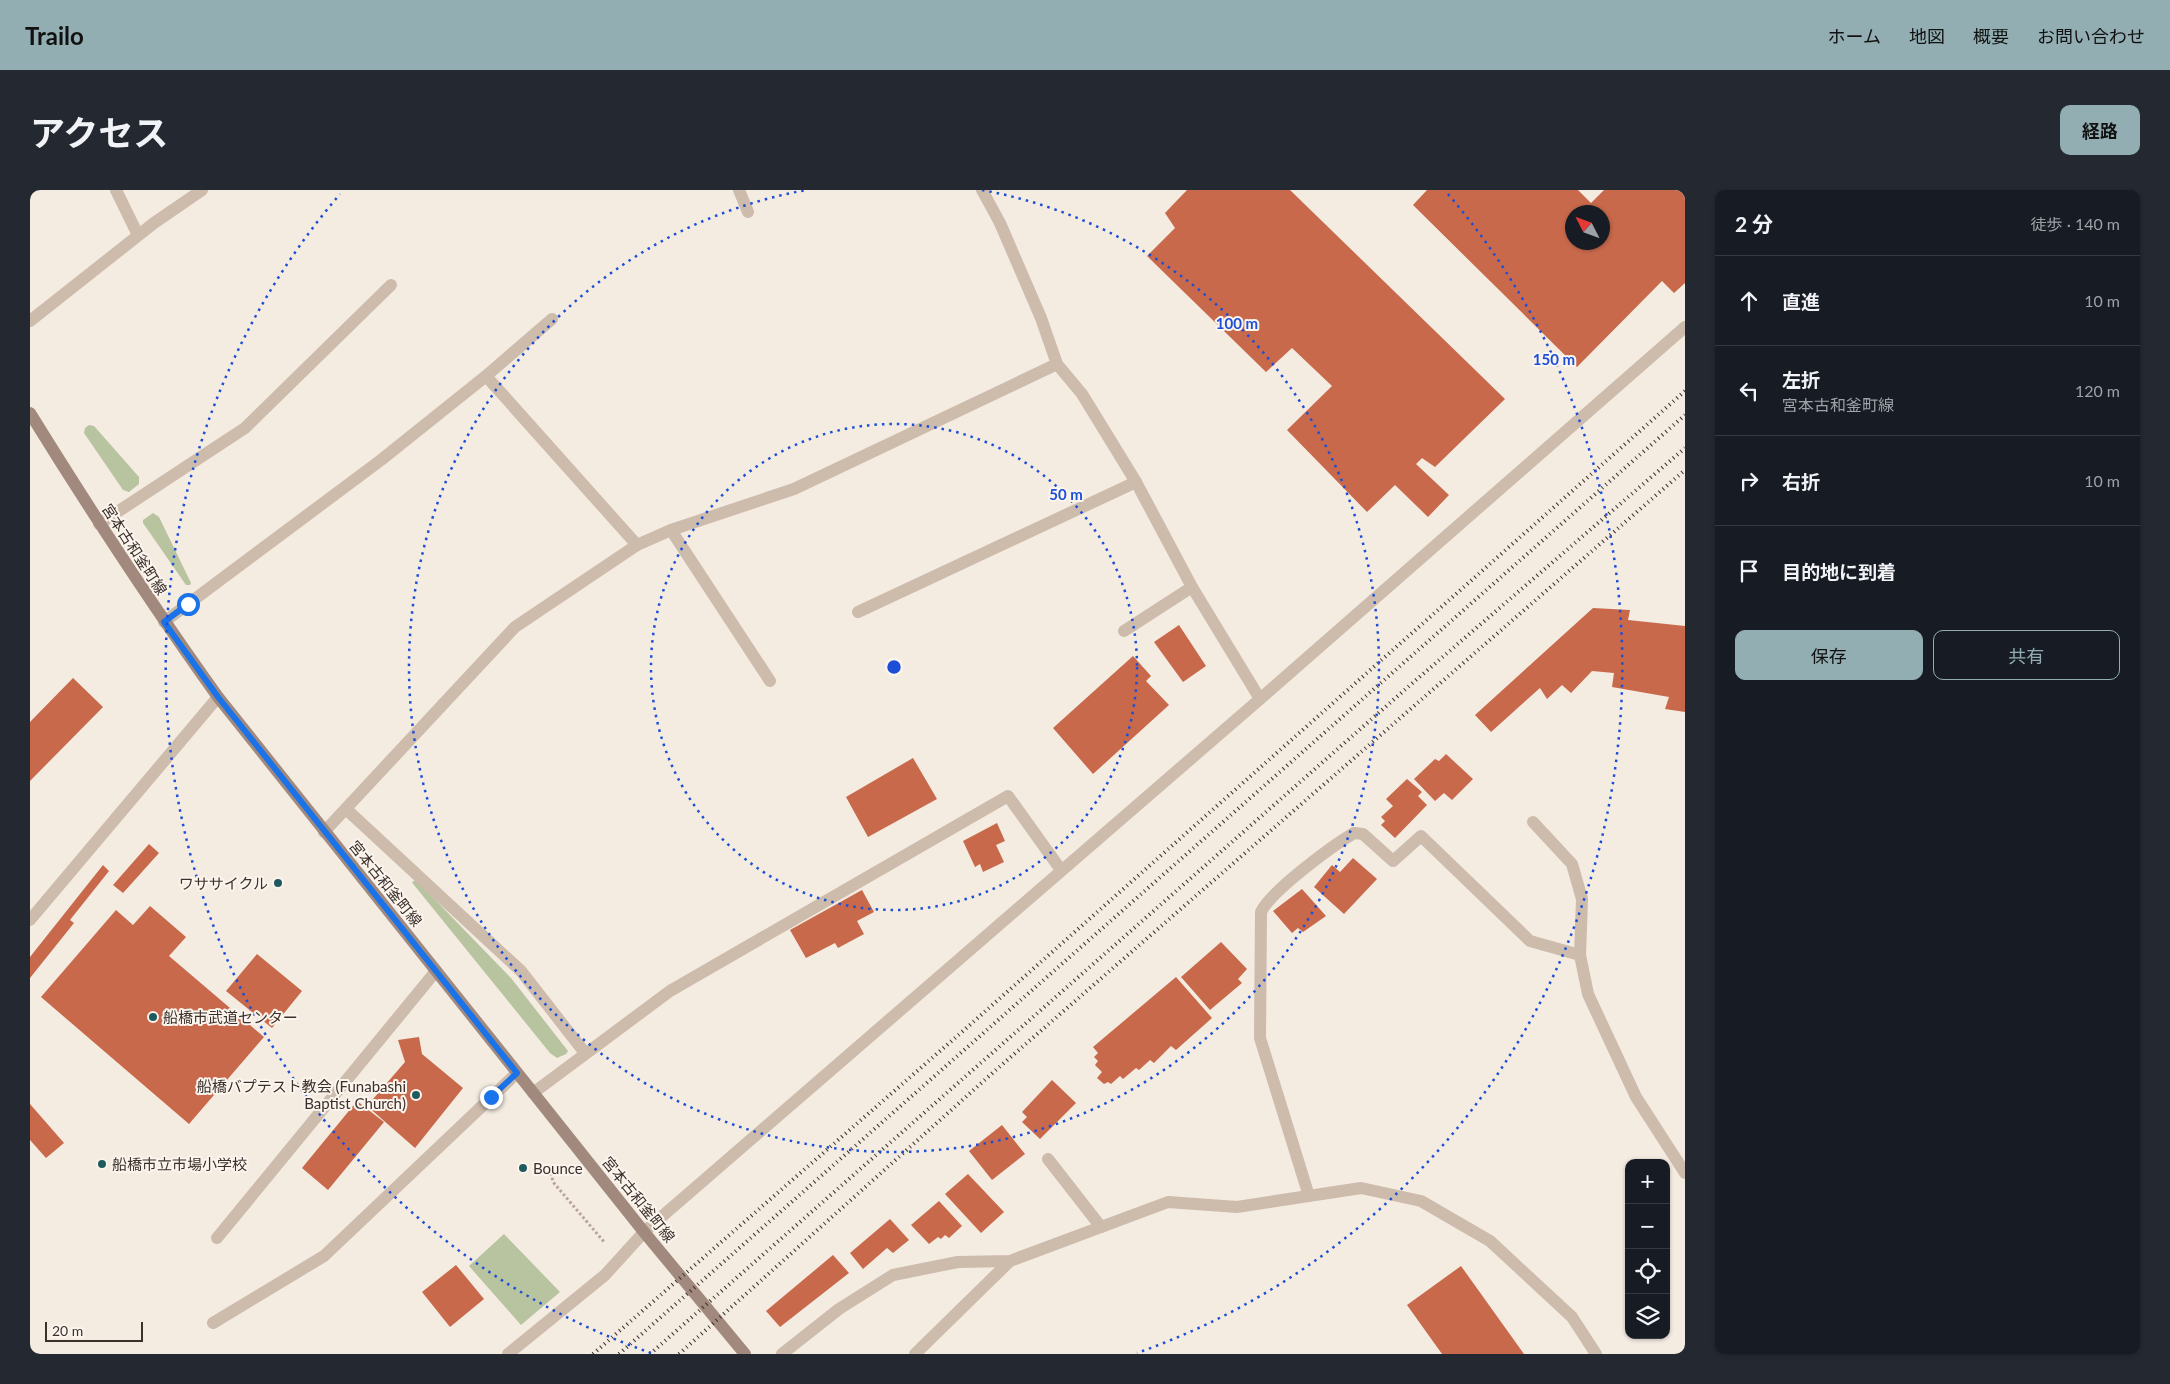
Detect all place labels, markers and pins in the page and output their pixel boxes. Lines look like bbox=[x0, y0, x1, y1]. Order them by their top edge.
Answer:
centre of rings bbox=[885, 658, 903, 676]
place label: ワササイクル bbox=[179, 874, 268, 892]
marker: ワササイクル bbox=[272, 877, 284, 889]
place label: 船橋市武道センター bbox=[163, 1008, 298, 1026]
marker: 船橋市武道センター bbox=[147, 1011, 159, 1023]
place label: 船橋バプテスト教会 (Funabashi Baptist Church) bbox=[197, 1077, 406, 1112]
marker: 船橋バプテスト教会 (Funabashi Baptist Church) bbox=[410, 1089, 422, 1101]
place label: 船橋市立市場小学校 bbox=[112, 1155, 247, 1173]
marker: 船橋市立市場小学校 bbox=[96, 1158, 108, 1170]
place label: Bounce bbox=[533, 1159, 583, 1177]
marker: Bounce bbox=[517, 1162, 529, 1174]

